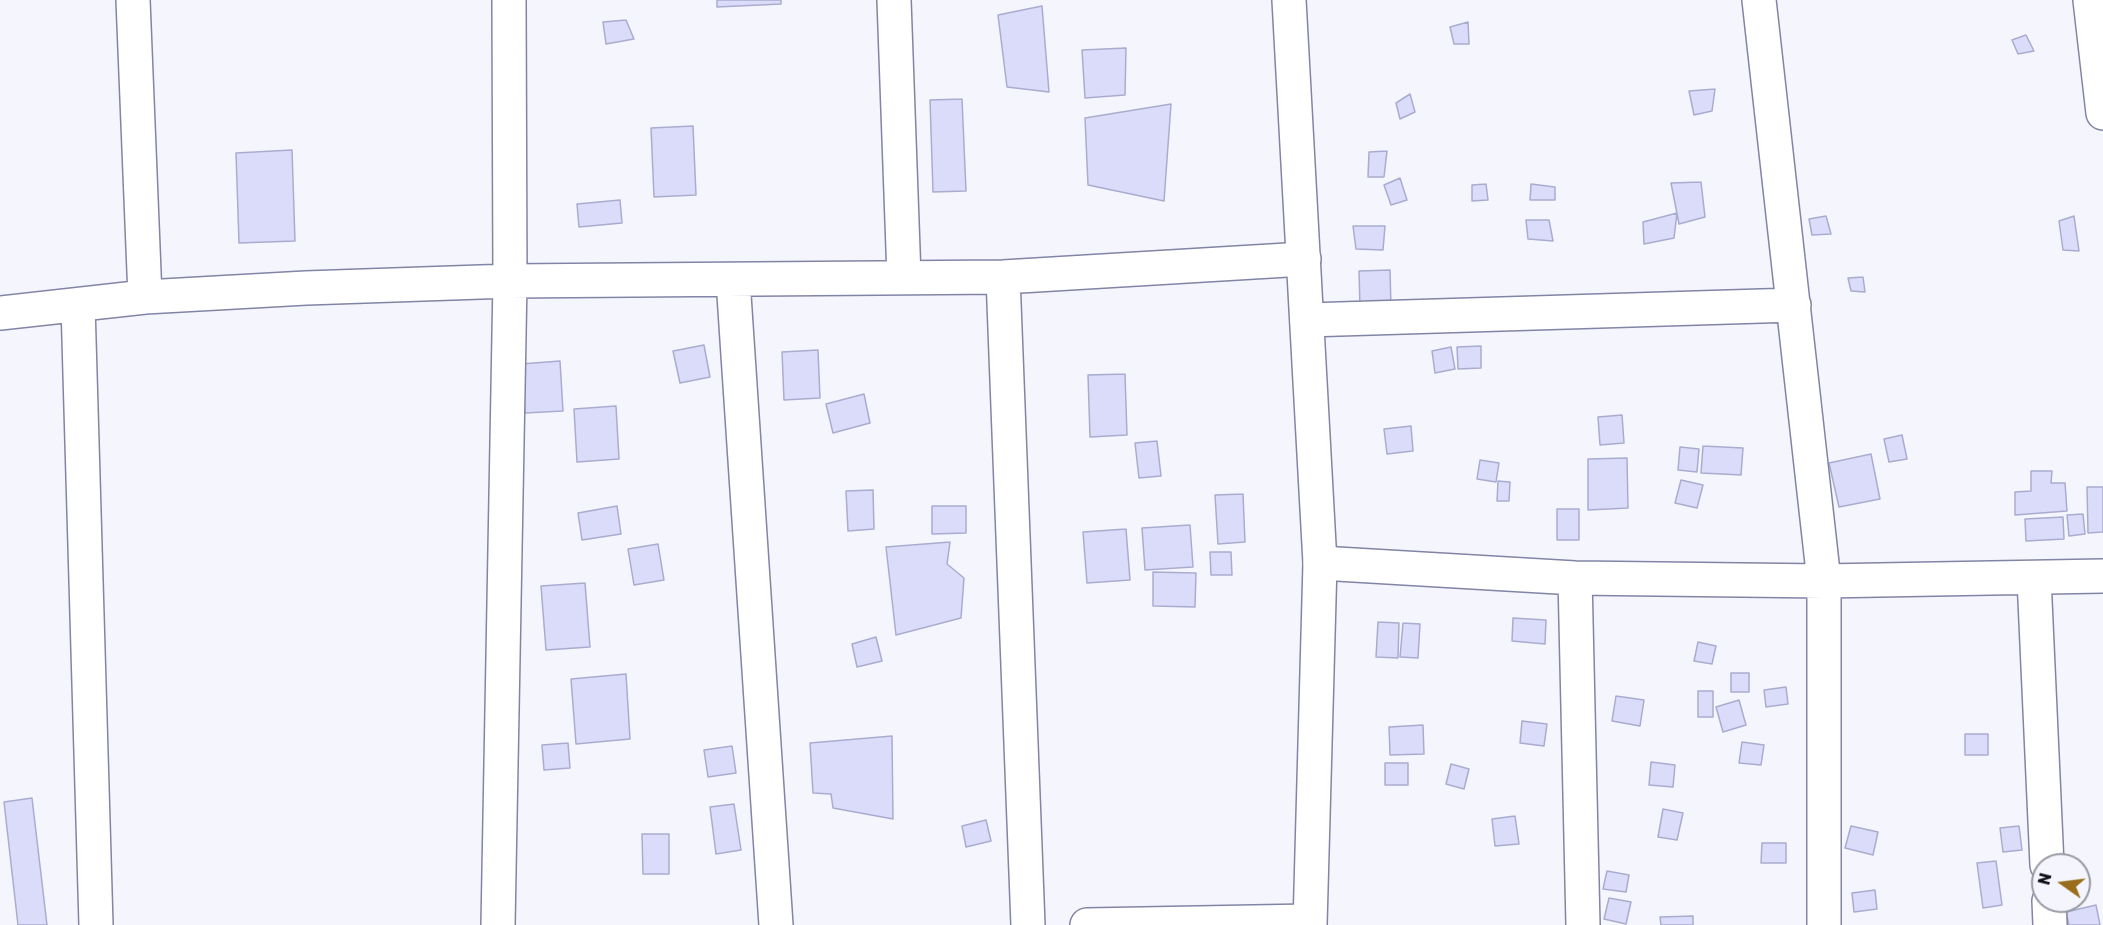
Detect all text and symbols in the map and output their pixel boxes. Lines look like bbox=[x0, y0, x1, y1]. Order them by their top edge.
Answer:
north arrow bbox=[2031, 853, 2091, 913]
text: N bbox=[2034, 871, 2056, 887]

